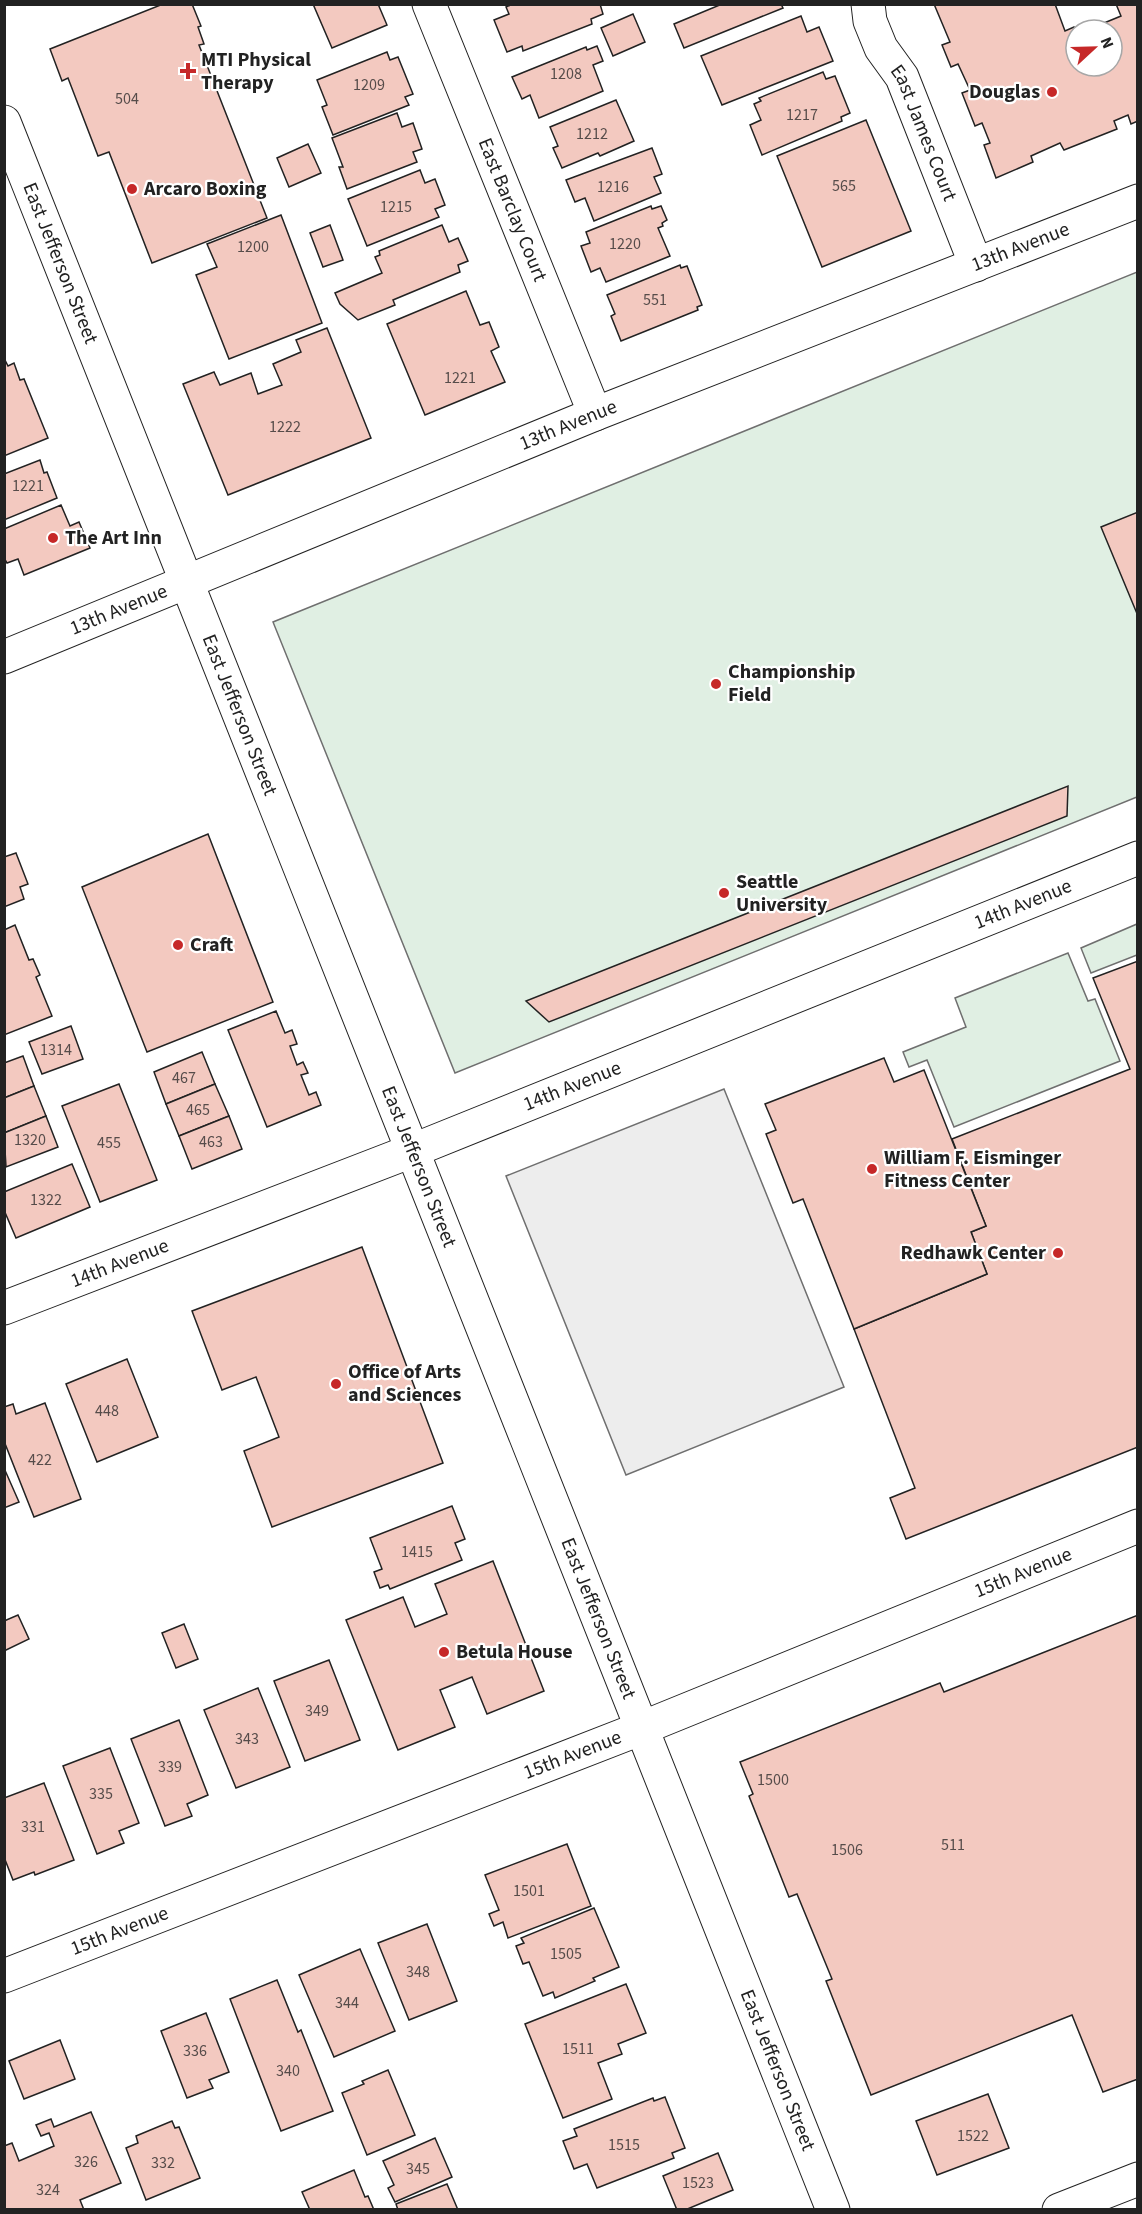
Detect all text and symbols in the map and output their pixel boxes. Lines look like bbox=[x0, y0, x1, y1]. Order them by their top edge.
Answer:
north arrow bbox=[1064, 18, 1124, 78]
text: N bbox=[1095, 34, 1119, 52]
place label: MTI Physical Therapy bbox=[201, 46, 311, 97]
street label: East James Court bbox=[883, 59, 964, 206]
marker: MTI Physical Therapy bbox=[179, 62, 197, 80]
house number: 1208 bbox=[550, 63, 582, 85]
house number: 1209 bbox=[353, 74, 385, 96]
place label: Douglas bbox=[969, 78, 1040, 106]
marker: Douglas bbox=[1045, 85, 1059, 99]
house number: 504 bbox=[115, 88, 139, 110]
house number: 1217 bbox=[786, 104, 818, 126]
house number: 1212 bbox=[576, 123, 608, 145]
street label: East Barclay Court bbox=[471, 134, 554, 286]
place label: Arcaro Boxing bbox=[143, 175, 267, 203]
house number: 565 bbox=[832, 175, 856, 197]
house number: 1216 bbox=[597, 176, 629, 198]
street label: East Jefferson Street bbox=[15, 178, 105, 348]
marker: Arcaro Boxing bbox=[125, 182, 139, 196]
house number: 1215 bbox=[380, 196, 412, 218]
street label: 13th Avenue bbox=[967, 215, 1074, 279]
house number: 1220 bbox=[609, 233, 641, 255]
house number: 1200 bbox=[237, 236, 269, 258]
house number: 551 bbox=[643, 289, 667, 311]
house number: 1221 bbox=[444, 367, 476, 389]
street label: 13th Avenue bbox=[515, 393, 621, 458]
house number: 1222 bbox=[269, 416, 301, 438]
house number: 1221 bbox=[12, 475, 44, 497]
place label: The Art Inn bbox=[65, 524, 162, 552]
marker: The Art Inn bbox=[46, 531, 60, 545]
street label: 13th Avenue bbox=[66, 577, 172, 642]
street label: East Jefferson Street bbox=[195, 630, 284, 800]
place label: Championship Field bbox=[728, 658, 856, 709]
marker: Championship Field bbox=[709, 677, 723, 691]
place label: Seattle University bbox=[736, 868, 828, 919]
street label: 14th Avenue bbox=[970, 872, 1076, 937]
marker: Seattle University bbox=[717, 886, 731, 900]
place label: Craft bbox=[190, 931, 234, 959]
marker: Craft bbox=[171, 938, 185, 952]
house number: 1314 bbox=[40, 1039, 72, 1061]
street label: 14th Avenue bbox=[519, 1054, 625, 1118]
house number: 467 bbox=[172, 1067, 196, 1089]
street label: East Jefferson Street bbox=[374, 1082, 463, 1252]
house number: 465 bbox=[186, 1099, 210, 1121]
house number: 1320 bbox=[14, 1129, 46, 1151]
house number: 463 bbox=[199, 1131, 223, 1153]
house number: 455 bbox=[97, 1132, 121, 1154]
place label: William F. Eisminger Fitness Center bbox=[884, 1144, 1061, 1195]
marker: William F. Eisminger Fitness Center bbox=[865, 1162, 879, 1176]
house number: 1322 bbox=[30, 1189, 62, 1211]
street label: 14th Avenue bbox=[66, 1232, 173, 1295]
place label: Redhawk Center bbox=[901, 1239, 1046, 1267]
marker: Redhawk Center bbox=[1051, 1246, 1065, 1260]
place label: Office of Arts and Sciences bbox=[348, 1358, 461, 1409]
marker: Office of Arts and Sciences bbox=[329, 1377, 343, 1391]
house number: 448 bbox=[95, 1400, 119, 1422]
house number: 422 bbox=[28, 1449, 52, 1471]
street label: East Jefferson Street bbox=[553, 1534, 643, 1703]
street label: 15th Avenue bbox=[970, 1540, 1076, 1605]
house number: 1415 bbox=[401, 1541, 433, 1563]
place label: Betula House bbox=[456, 1638, 573, 1666]
marker: Betula House bbox=[437, 1645, 451, 1659]
house number: 349 bbox=[305, 1700, 329, 1722]
street label: 15th Avenue bbox=[519, 1723, 626, 1787]
house number: 343 bbox=[235, 1728, 259, 1750]
house number: 339 bbox=[158, 1756, 182, 1778]
house number: 1500 bbox=[757, 1769, 789, 1791]
house number: 335 bbox=[89, 1783, 113, 1805]
house number: 331 bbox=[21, 1816, 45, 1838]
house number: 511 bbox=[941, 1834, 965, 1856]
house number: 1506 bbox=[831, 1839, 863, 1861]
house number: 1501 bbox=[513, 1880, 545, 1902]
street label: 15th Avenue bbox=[66, 1899, 173, 1963]
house number: 1505 bbox=[550, 1943, 582, 1965]
house number: 348 bbox=[406, 1961, 430, 1983]
street label: East Jefferson Street bbox=[733, 1985, 822, 2155]
house number: 344 bbox=[335, 1992, 359, 2014]
house number: 1511 bbox=[562, 2038, 594, 2060]
house number: 336 bbox=[183, 2040, 207, 2062]
house number: 340 bbox=[276, 2060, 300, 2082]
house number: 1522 bbox=[957, 2125, 989, 2147]
house number: 1515 bbox=[608, 2134, 640, 2156]
house number: 326 bbox=[74, 2151, 98, 2173]
house number: 332 bbox=[151, 2152, 175, 2174]
house number: 345 bbox=[406, 2158, 430, 2180]
house number: 1523 bbox=[682, 2172, 714, 2194]
house number: 324 bbox=[36, 2179, 60, 2201]

